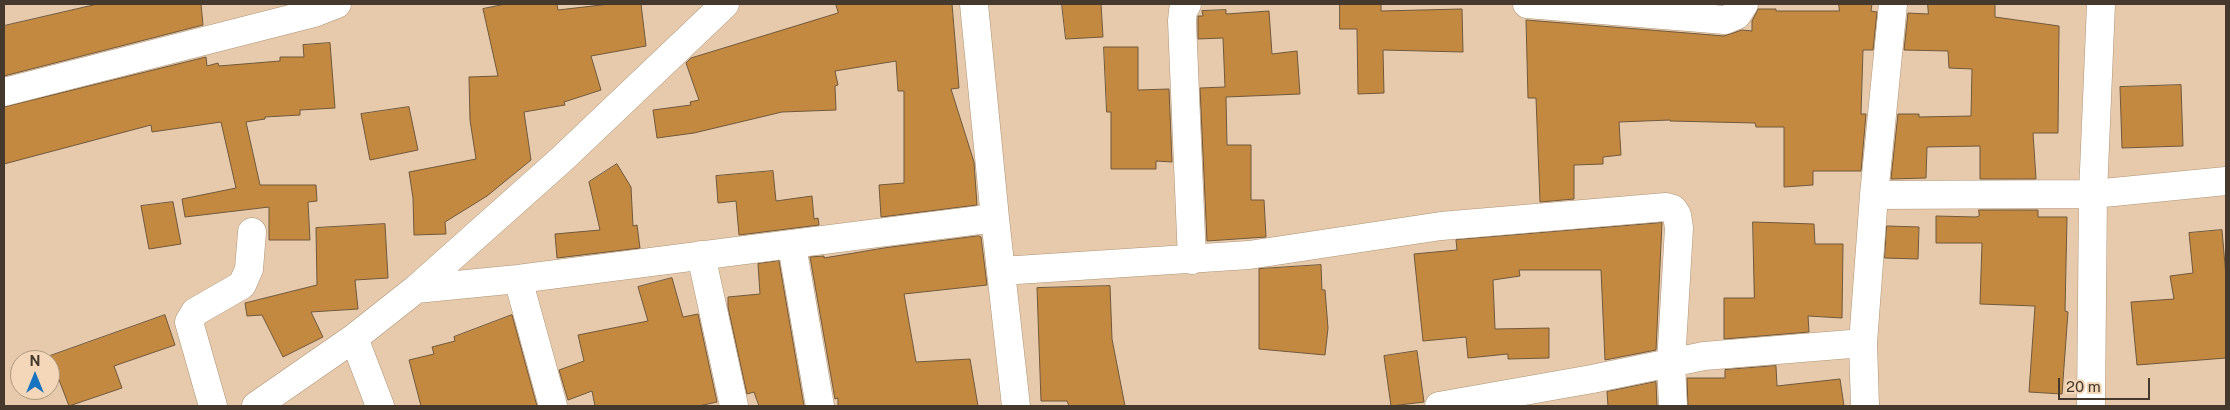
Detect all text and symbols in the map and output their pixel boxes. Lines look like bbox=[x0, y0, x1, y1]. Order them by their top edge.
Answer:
north arrow bbox=[10, 350, 60, 400]
text: N bbox=[30, 353, 40, 369]
scale bar bbox=[2060, 368, 2152, 400]
text: 20 m bbox=[2066, 378, 2101, 395]

